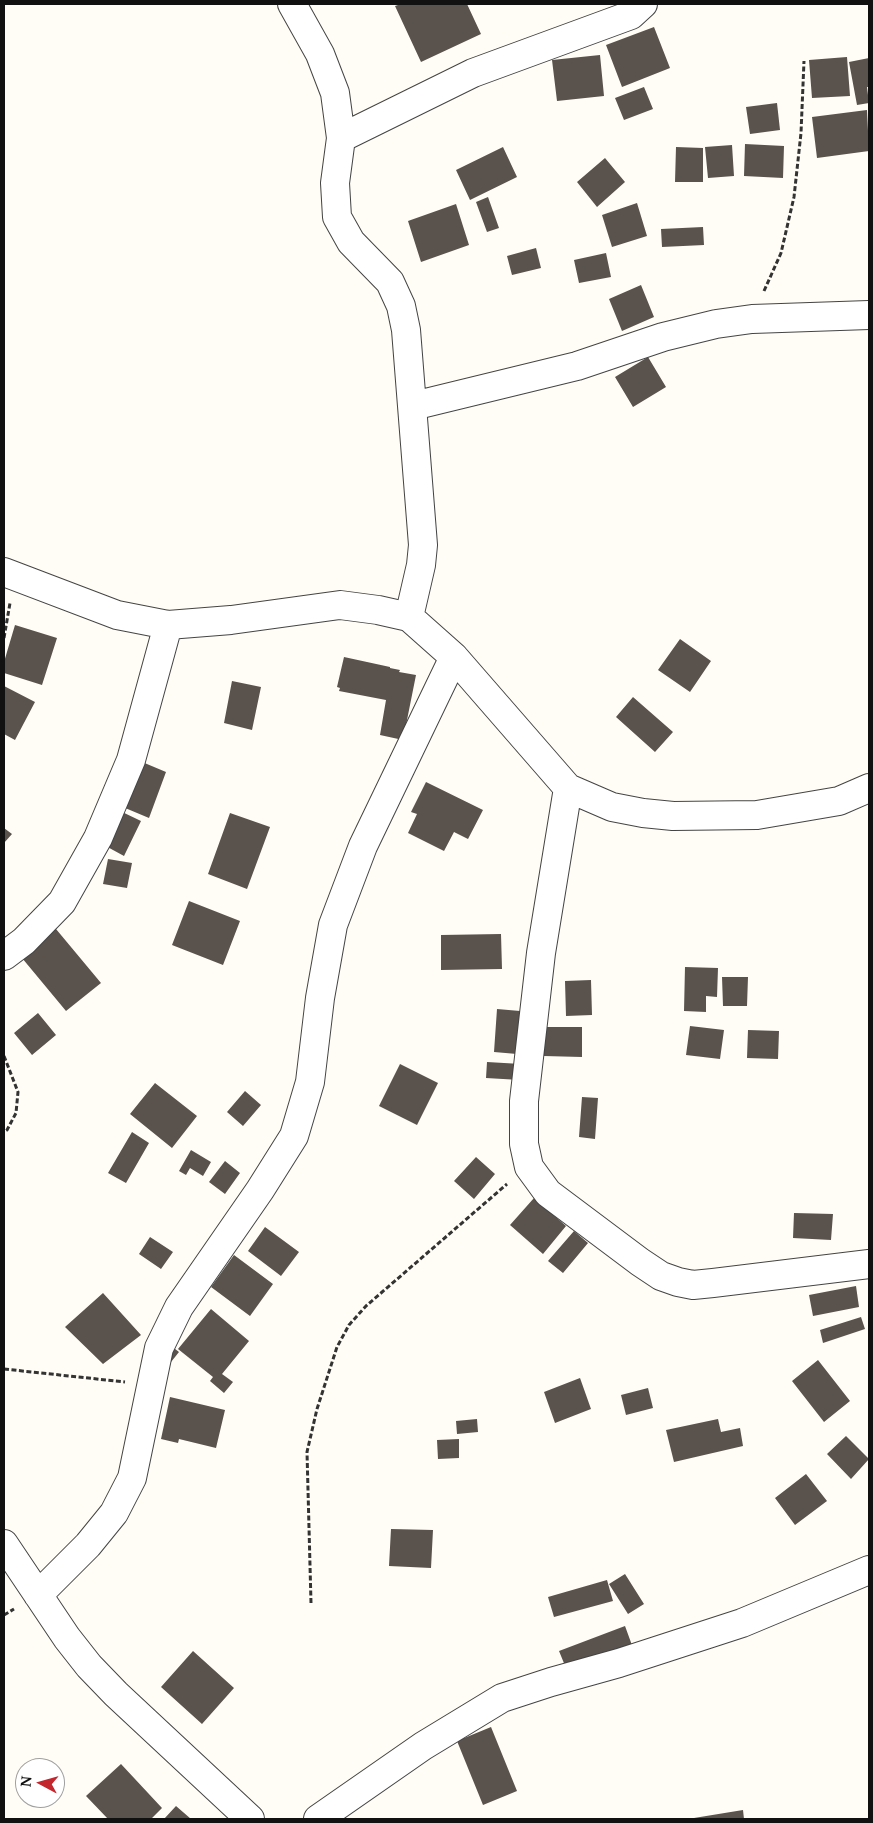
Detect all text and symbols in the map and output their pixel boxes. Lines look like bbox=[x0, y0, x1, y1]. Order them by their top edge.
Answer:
north arrow bbox=[15, 1758, 65, 1808]
text: N bbox=[16, 1775, 36, 1788]

